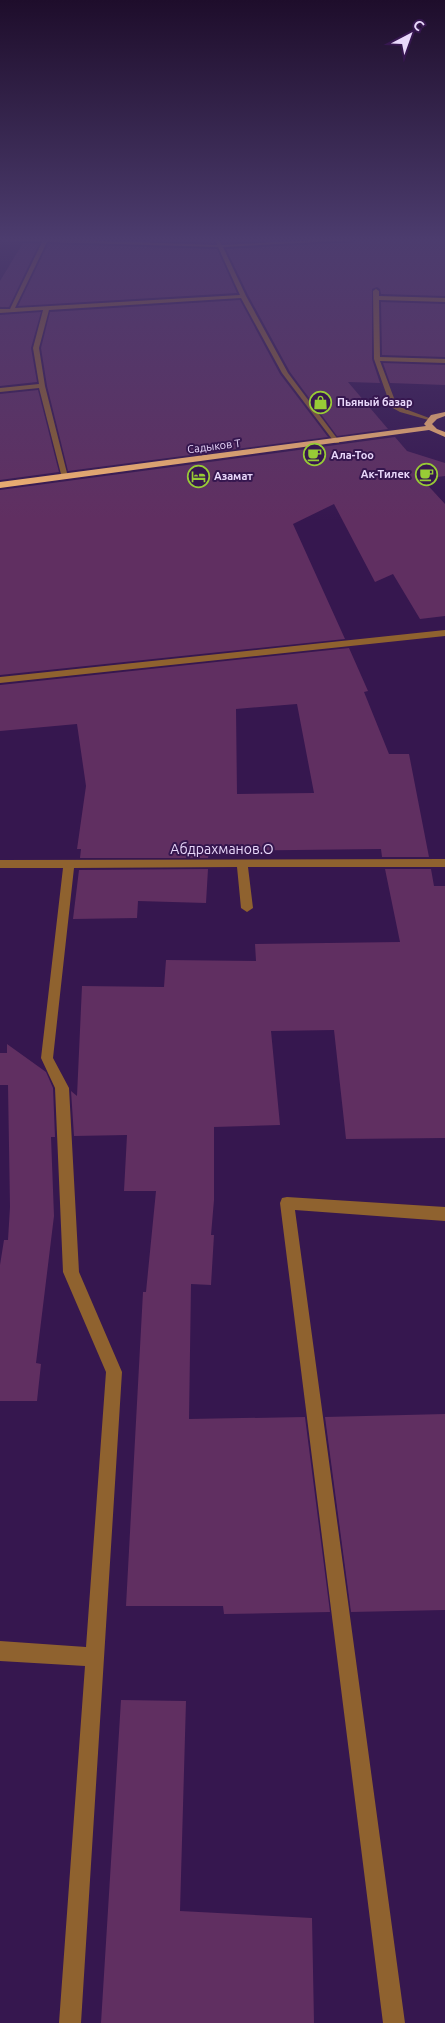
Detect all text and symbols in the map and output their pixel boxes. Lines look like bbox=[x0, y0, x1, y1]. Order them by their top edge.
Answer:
north arrow bbox=[385, 10, 435, 60]
text: С bbox=[410, 16, 427, 34]
shop icon: Пьяный базар bbox=[309, 390, 333, 414]
place label: Пьяный базар bbox=[337, 396, 413, 408]
street label: Садыков Т bbox=[187, 437, 241, 455]
cafe icon: Ала-Тоо bbox=[303, 443, 327, 467]
place label: Ала-Тоо bbox=[331, 449, 374, 461]
cafe icon: Ак-Тилек bbox=[414, 462, 438, 486]
hotel icon: Азамат bbox=[186, 464, 210, 488]
place label: Ак-Тилек bbox=[361, 468, 411, 480]
place label: Азамат bbox=[214, 470, 253, 482]
street label: Абдрахманов.О bbox=[170, 841, 274, 857]

